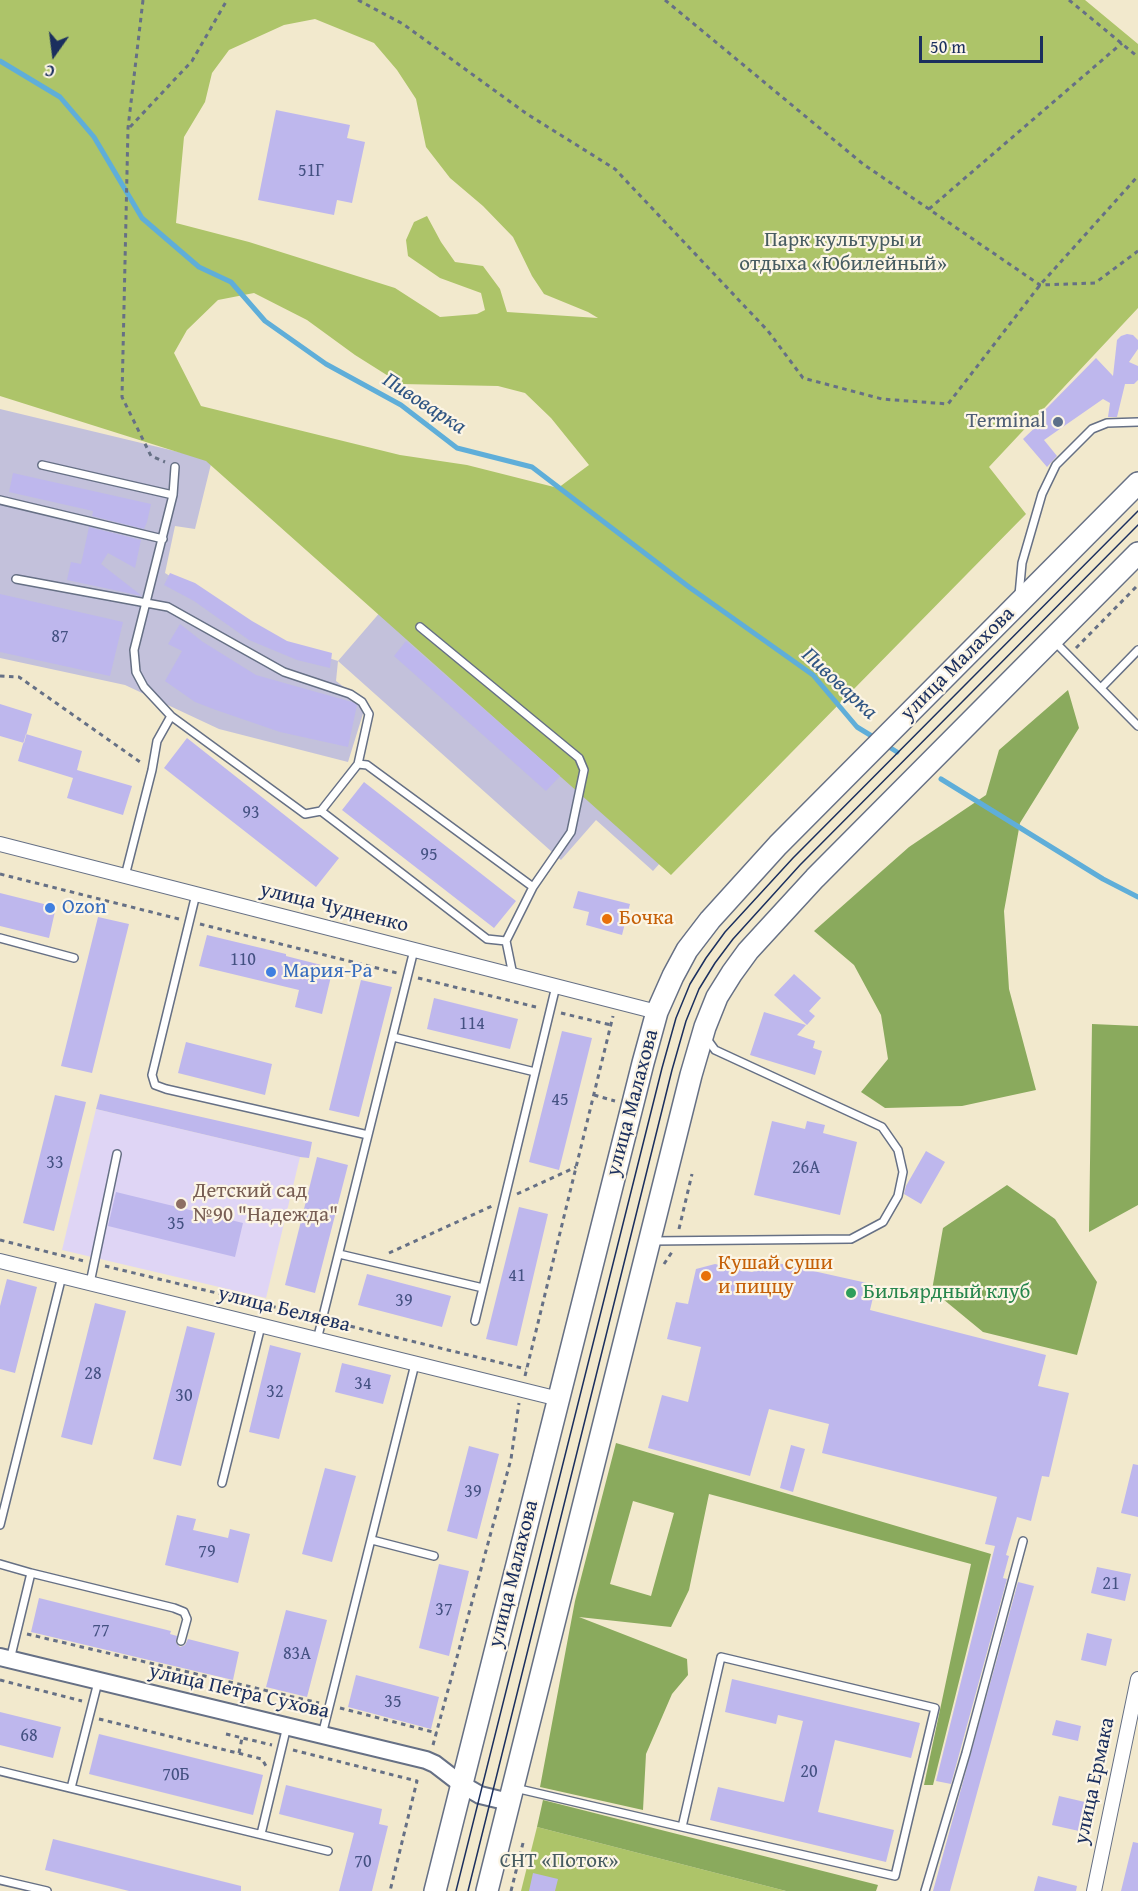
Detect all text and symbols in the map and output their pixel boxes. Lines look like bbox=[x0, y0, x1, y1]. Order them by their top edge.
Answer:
north arrow bbox=[24, 24, 84, 84]
scale bar bbox=[922, 24, 1046, 62]
text: 50 m bbox=[930, 33, 966, 60]
text: С bbox=[42, 59, 57, 84]
house number: 51Г bbox=[298, 160, 324, 182]
park label: Парк культуры и отдыха «Юбилейный» bbox=[739, 228, 947, 278]
water label: Пивоварка bbox=[377, 367, 471, 441]
place label: Terminal bbox=[966, 409, 1046, 435]
marker: Terminal bbox=[1051, 415, 1065, 429]
street label: улица Малахова bbox=[896, 602, 1020, 726]
house number: 87 bbox=[51, 626, 69, 648]
water label: Пивоварка bbox=[796, 642, 882, 726]
house number: 93 bbox=[242, 802, 260, 824]
house number: 95 bbox=[420, 844, 438, 866]
street label: улица Чудненко bbox=[257, 877, 411, 939]
place label: Ozon bbox=[62, 895, 106, 921]
marker: Ozon bbox=[43, 901, 57, 915]
place label: Бочка bbox=[619, 906, 674, 932]
marker: Бочка bbox=[600, 912, 614, 926]
house number: 110 bbox=[230, 949, 256, 971]
place label: Мария-Ра bbox=[283, 959, 372, 985]
marker: Мария-Ра bbox=[264, 965, 278, 979]
house number: 114 bbox=[459, 1013, 485, 1035]
street label: улица Малахова bbox=[601, 1027, 665, 1179]
house number: 45 bbox=[551, 1089, 569, 1111]
house number: 33 bbox=[46, 1152, 64, 1174]
house number: 26А bbox=[792, 1157, 820, 1179]
place label: Детский сад №90 "Надежда" bbox=[193, 1179, 338, 1229]
marker: Детский сад №90 "Надежда" bbox=[174, 1197, 188, 1211]
house number: 35 bbox=[167, 1213, 185, 1235]
place label: Кушай суши и пиццу bbox=[718, 1251, 833, 1301]
house number: 41 bbox=[508, 1265, 526, 1287]
marker: Кушай суши и пиццу bbox=[699, 1269, 713, 1283]
place label: Бильярдный клуб bbox=[863, 1280, 1030, 1306]
street label: улица Беляева bbox=[215, 1281, 353, 1339]
marker: Бильярдный клуб bbox=[844, 1286, 858, 1300]
house number: 39 bbox=[395, 1290, 413, 1312]
house number: 28 bbox=[84, 1363, 102, 1385]
house number: 34 bbox=[354, 1373, 372, 1395]
house number: 32 bbox=[266, 1381, 284, 1403]
house number: 30 bbox=[175, 1385, 193, 1407]
house number: 39 bbox=[464, 1481, 482, 1503]
street label: улица Малахова bbox=[484, 1498, 544, 1650]
house number: 79 bbox=[198, 1541, 216, 1563]
house number: 21 bbox=[1102, 1573, 1120, 1595]
house number: 37 bbox=[435, 1599, 453, 1621]
house number: 77 bbox=[92, 1620, 110, 1642]
house number: 83А bbox=[283, 1643, 311, 1665]
street label: улица Петра Сухова bbox=[146, 1659, 332, 1725]
house number: 35 bbox=[384, 1691, 402, 1713]
street label: улица Ермака bbox=[1069, 1715, 1121, 1847]
house number: 68 bbox=[20, 1725, 38, 1747]
house number: 20 bbox=[800, 1761, 818, 1783]
house number: 70Б bbox=[162, 1764, 190, 1786]
park label: СНТ «Поток» bbox=[500, 1849, 618, 1875]
house number: 70 bbox=[354, 1851, 372, 1873]

